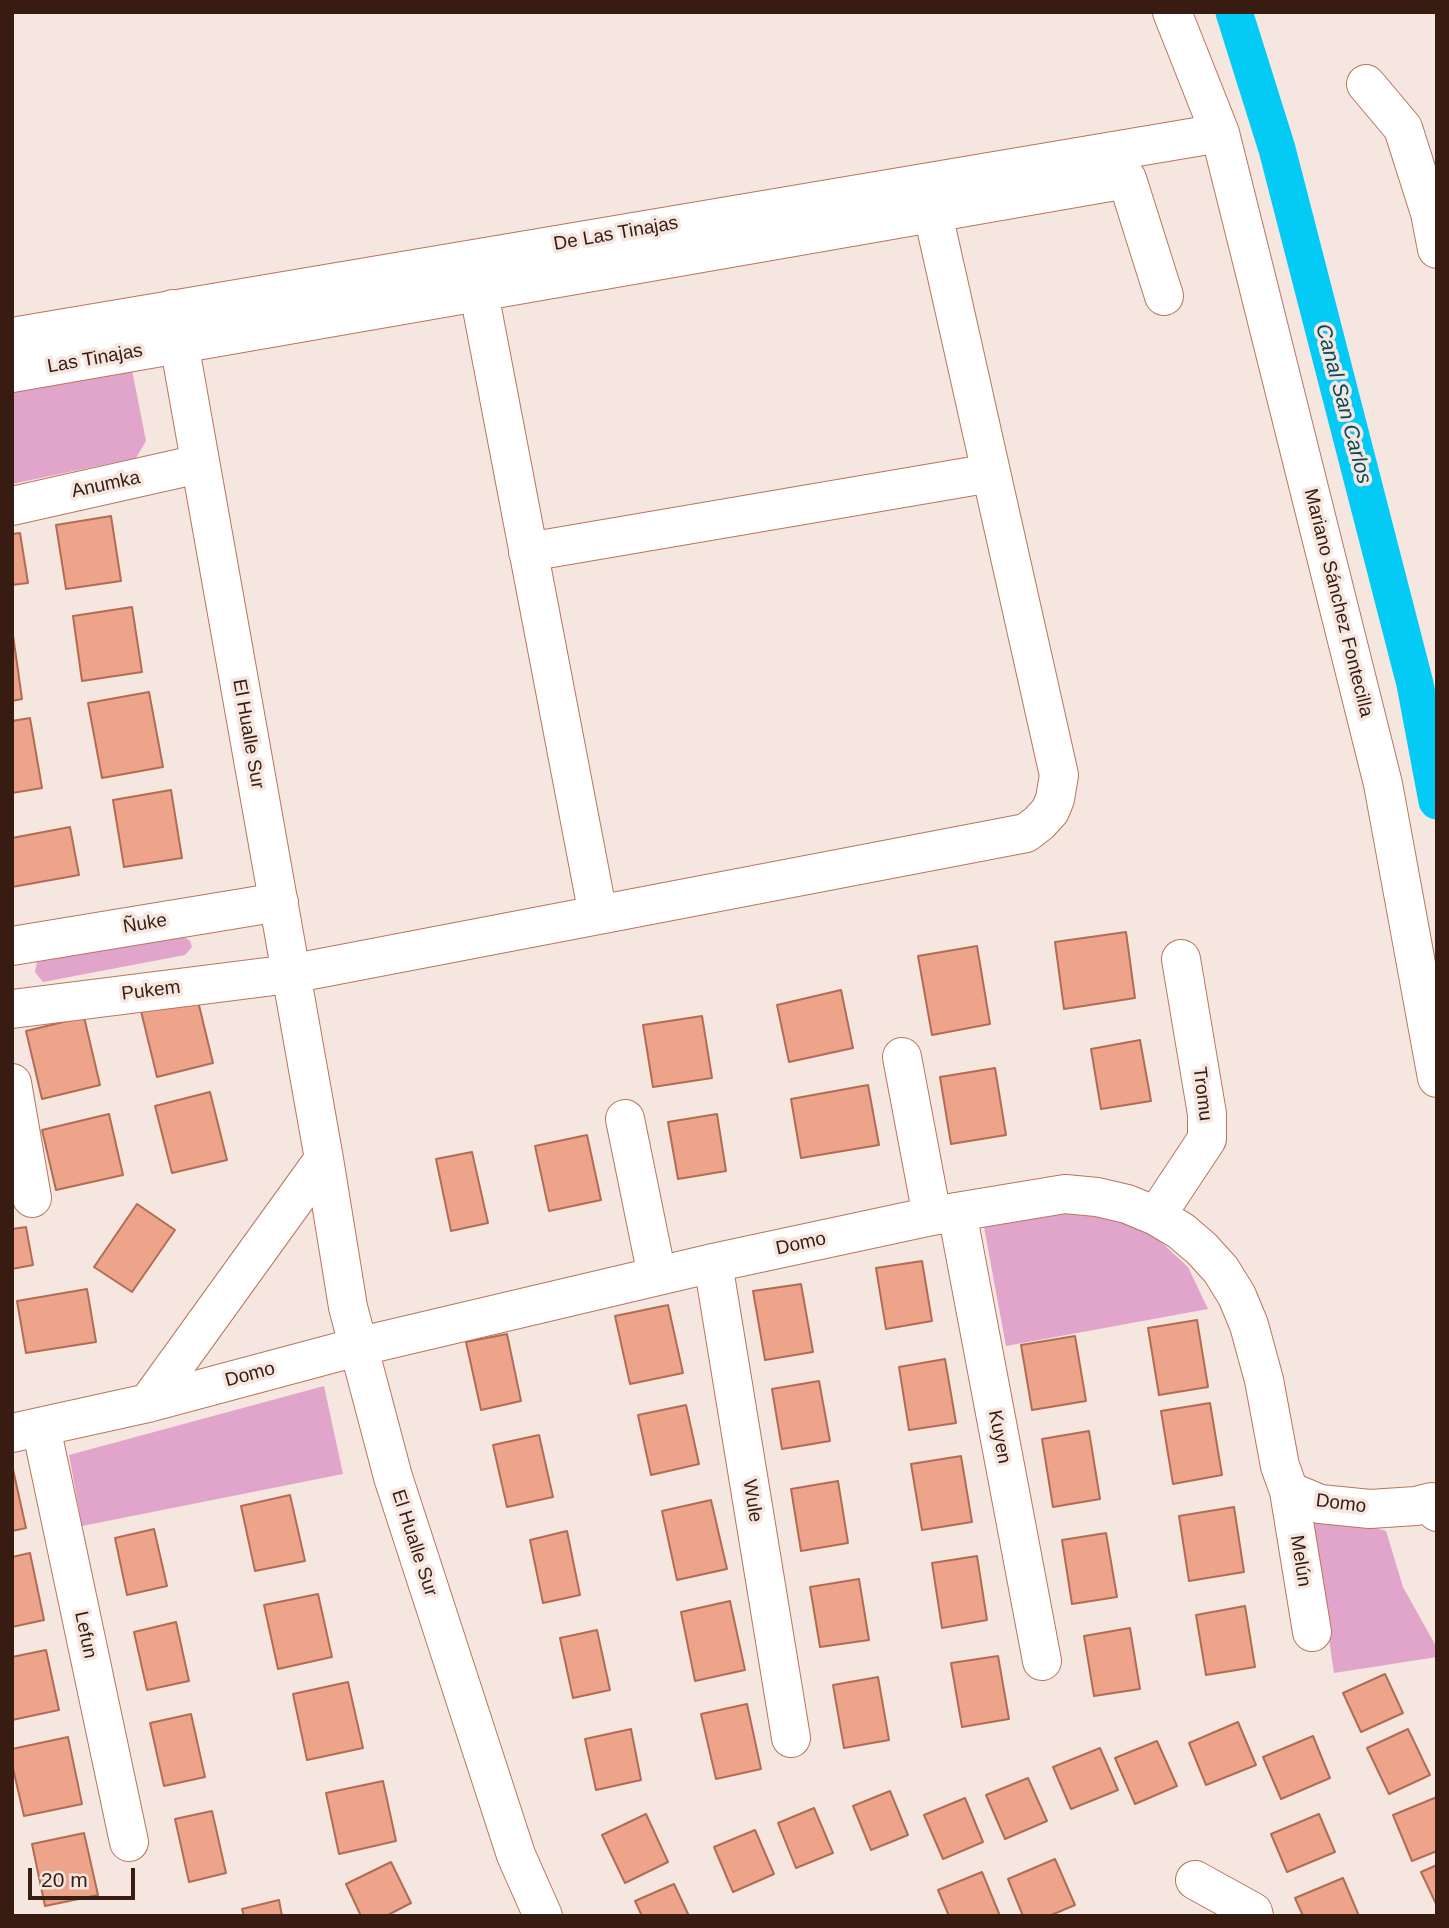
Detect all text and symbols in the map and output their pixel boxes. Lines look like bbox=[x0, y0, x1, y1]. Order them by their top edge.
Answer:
street label: De Las Tinajas bbox=[552, 212, 680, 256]
water label: Canal San Carlos bbox=[1310, 321, 1376, 487]
street label: Las Tinajas bbox=[46, 339, 144, 379]
street label: Anumka bbox=[70, 467, 142, 503]
street label: Mariano Sánchez Fontecilla bbox=[1299, 486, 1377, 720]
street label: El Hualle Sur bbox=[227, 677, 269, 791]
street label: Ñuke bbox=[121, 909, 169, 939]
street label: Pukem bbox=[120, 976, 182, 1006]
street label: Tromu bbox=[1187, 1066, 1217, 1122]
street label: Domo bbox=[774, 1228, 828, 1260]
street label: Domo bbox=[223, 1357, 277, 1393]
street label: Kuyen bbox=[983, 1408, 1015, 1466]
street label: Wule bbox=[737, 1478, 767, 1524]
street label: El Hualle Sur bbox=[386, 1487, 442, 1599]
street label: Domo bbox=[1314, 1490, 1368, 1518]
street label: Melún bbox=[1285, 1534, 1315, 1588]
street label: Lefun bbox=[69, 1609, 101, 1661]
scale bar bbox=[32, 1854, 138, 1898]
text: 20 m bbox=[41, 1868, 88, 1891]

